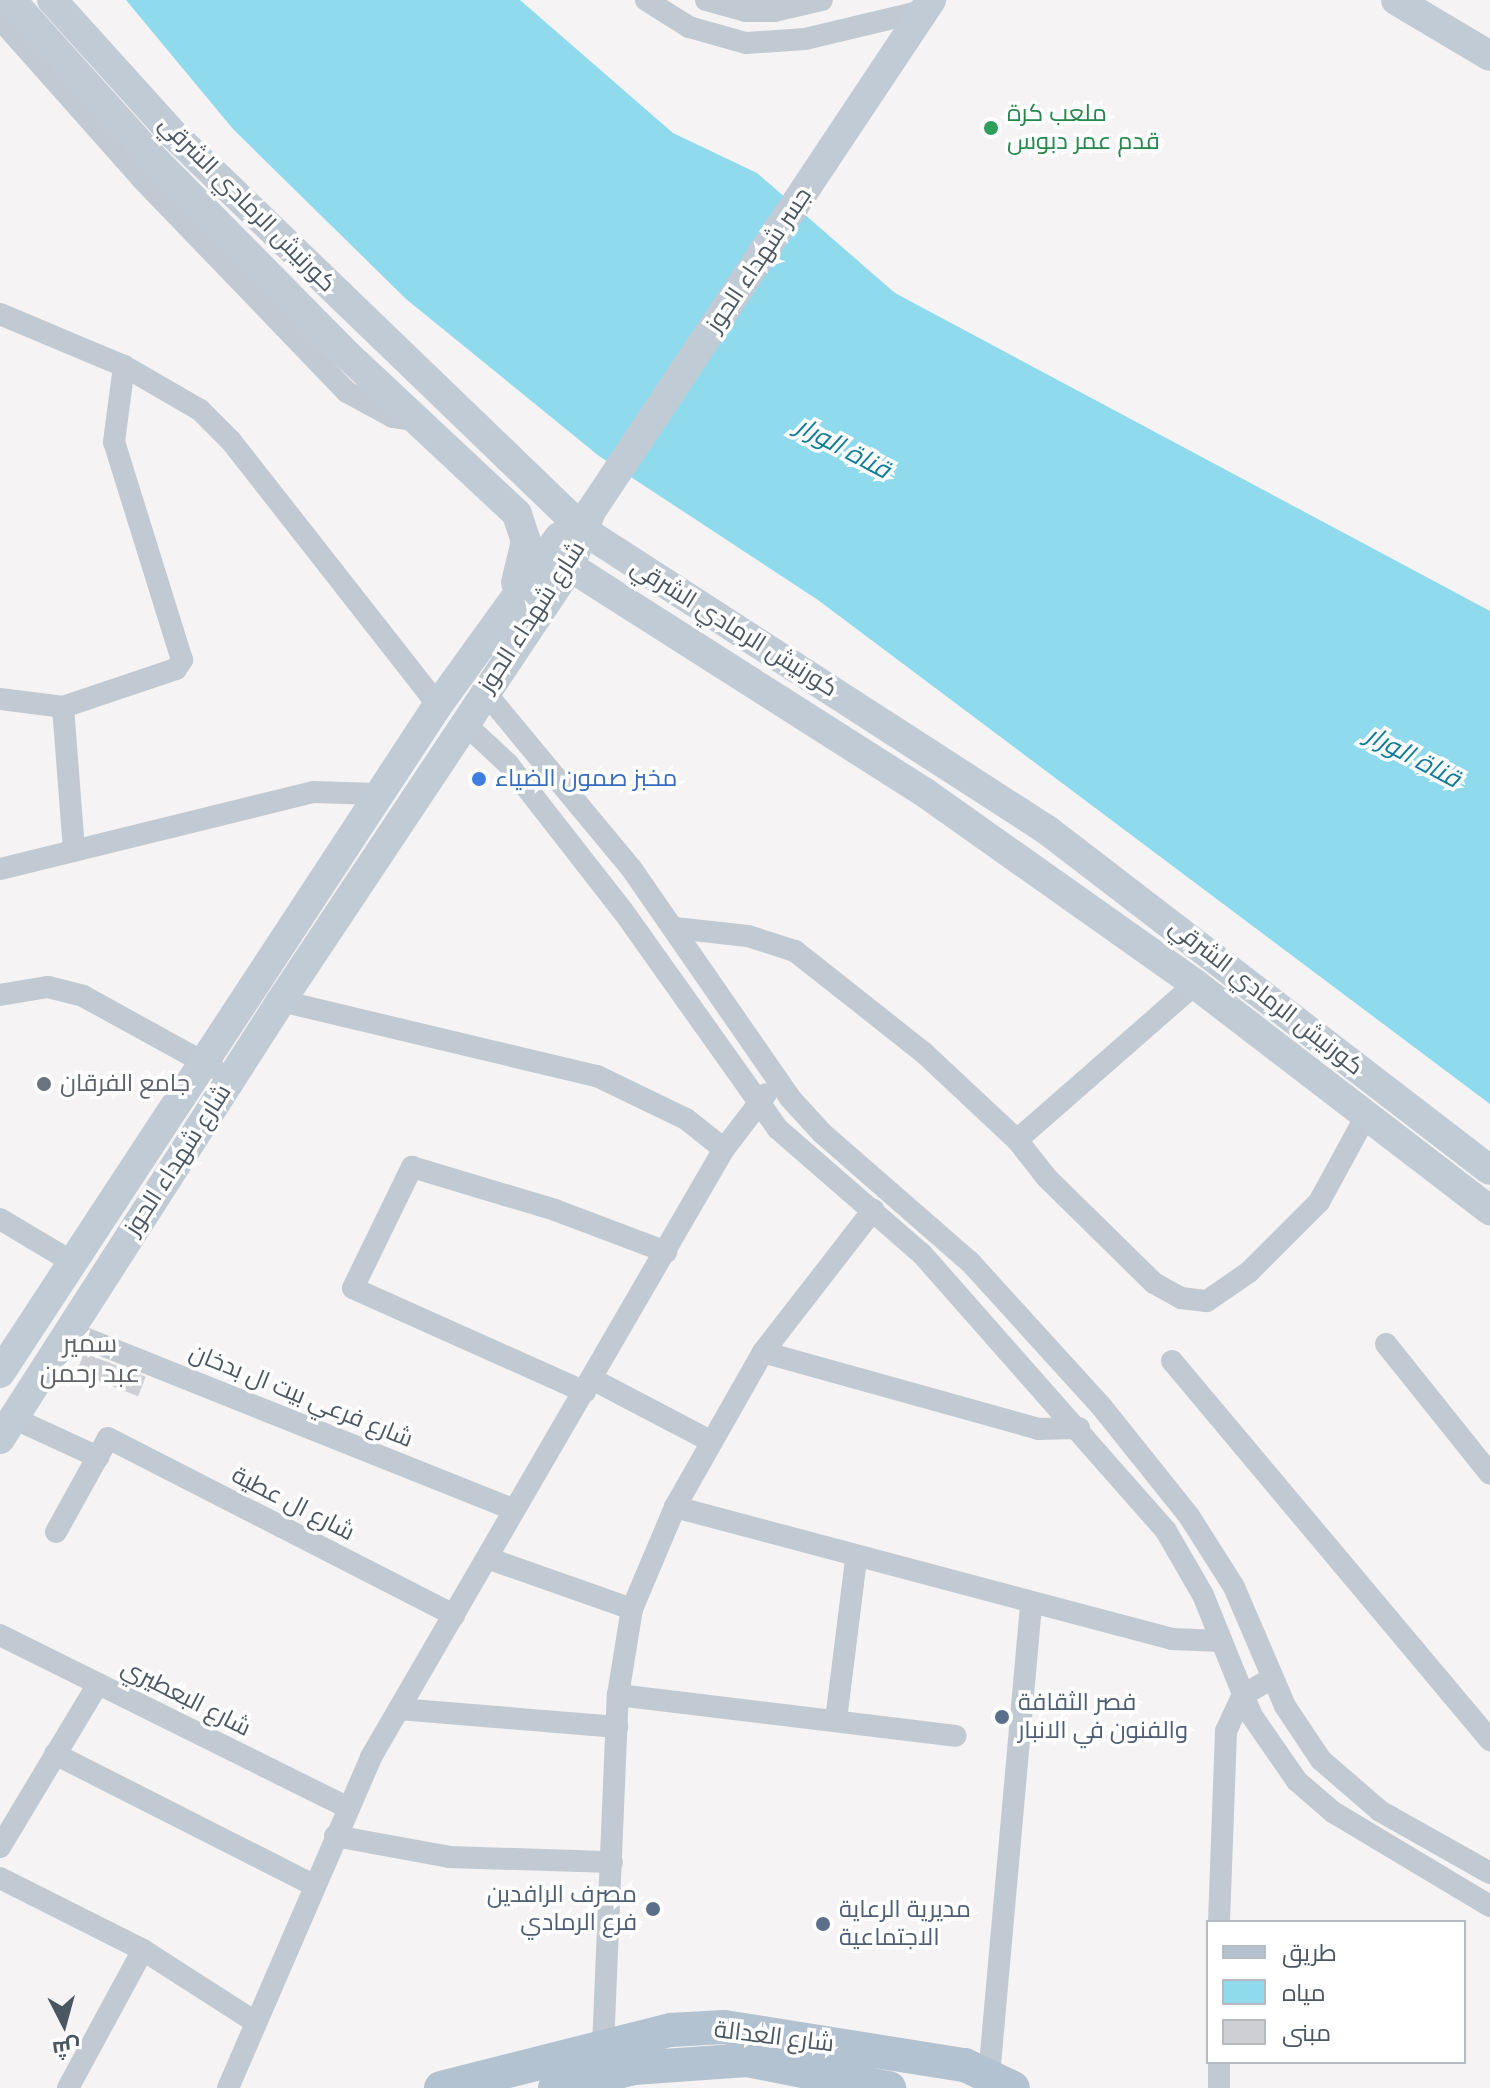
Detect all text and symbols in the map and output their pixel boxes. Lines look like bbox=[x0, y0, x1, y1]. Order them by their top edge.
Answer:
place label: ملعب كرة قدم عمر دبوس bbox=[1007, 100, 1160, 156]
street label: كورنيش الرمادي الشرقي bbox=[153, 110, 341, 298]
marker: ملعب كرة قدم عمر دبوس bbox=[982, 119, 1000, 137]
street label: جسر شهداء الحوز bbox=[700, 182, 818, 338]
water label: قناة الورار bbox=[790, 410, 896, 486]
street label: شارع شهداء الحوز bbox=[472, 536, 592, 698]
street label: كورنيش الرمادي الشرقي bbox=[626, 553, 842, 703]
water label: قناة الورار bbox=[1360, 719, 1466, 795]
place label: مخبز صمون الضياء bbox=[495, 765, 677, 793]
marker: مخبز صمون الضياء bbox=[470, 770, 488, 788]
street label: كورنيش الرمادي الشرقي bbox=[1163, 912, 1369, 1082]
place label: جامع الفرقان bbox=[60, 1070, 190, 1098]
marker: جامع الفرقان bbox=[35, 1075, 53, 1093]
street label: شارع شهداء الحوز bbox=[118, 1079, 238, 1241]
district label: سمير عبد رحمن bbox=[40, 1328, 140, 1390]
street label: شارع فرعي بيت ال بدخان bbox=[185, 1338, 417, 1454]
street label: شارع ال عطية bbox=[227, 1461, 359, 1547]
street label: شارع البعطيري bbox=[116, 1653, 256, 1743]
place label: فصر الثقافة والفنون في الانبار bbox=[1018, 1689, 1188, 1745]
marker: فصر الثقافة والفنون في الانبار bbox=[993, 1708, 1011, 1726]
place label: مصرف الرافدين فرع الرمادي bbox=[487, 1881, 637, 1937]
place label: مديرية الرعاية الاجتماعية bbox=[839, 1896, 971, 1952]
marker: مصرف الرافدين فرع الرمادي bbox=[644, 1900, 662, 1918]
marker: مديرية الرعاية الاجتماعية bbox=[814, 1915, 832, 1933]
legend bbox=[1206, 1920, 1466, 2064]
text: طريق bbox=[1282, 1939, 1337, 1967]
text: مياه bbox=[1282, 1979, 1326, 2007]
north arrow bbox=[24, 1984, 104, 2064]
street label: شارع العدالة bbox=[712, 2015, 836, 2059]
text: مبنى bbox=[1282, 2019, 1331, 2047]
text: ش bbox=[51, 2034, 82, 2062]

